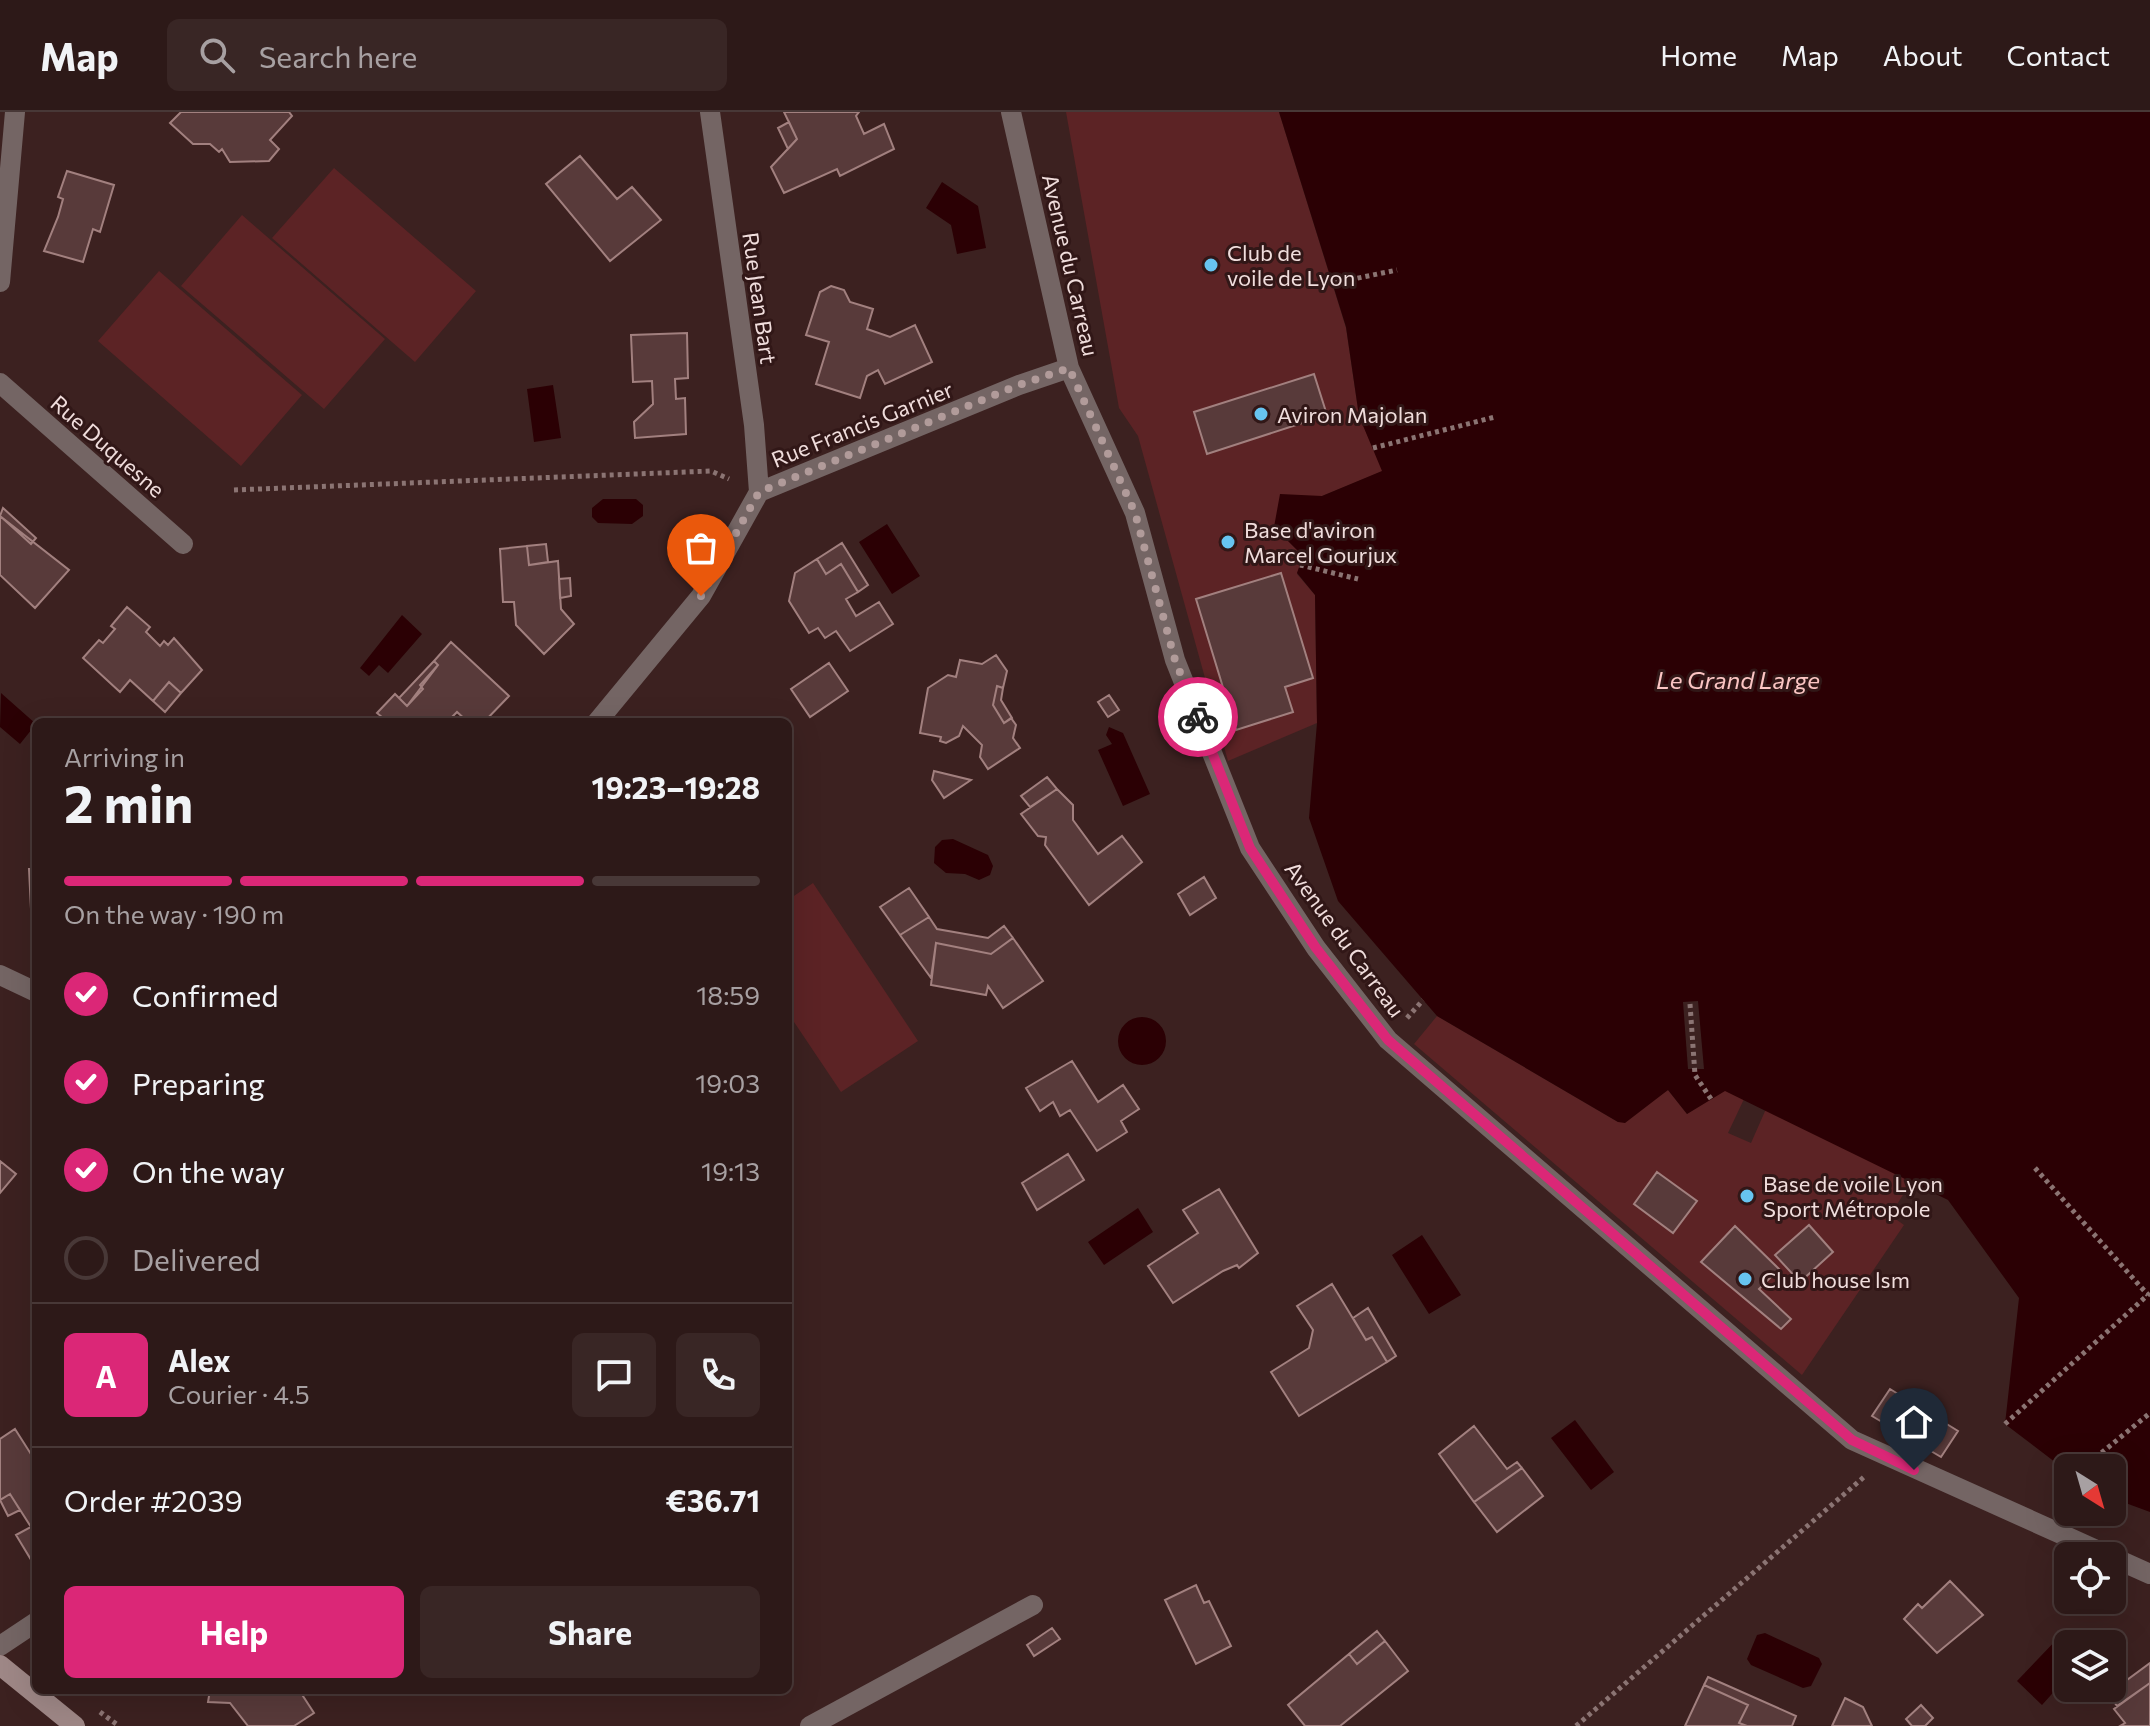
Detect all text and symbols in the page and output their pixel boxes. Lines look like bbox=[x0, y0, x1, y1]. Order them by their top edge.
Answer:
search box bbox=[167, 19, 727, 91]
text: Map bbox=[40, 32, 119, 79]
icon: search bbox=[195, 33, 239, 77]
text: Search here bbox=[259, 37, 417, 74]
text: Home bbox=[1660, 38, 1737, 72]
text: Map bbox=[1781, 38, 1839, 72]
text: About bbox=[1883, 38, 1963, 72]
text: Contact bbox=[2007, 38, 2110, 72]
street label: Avenue du Carreau bbox=[1037, 171, 1105, 359]
street label: Rue Jean Bart bbox=[737, 230, 783, 366]
place label: Club de voile de Lyon bbox=[1227, 239, 1355, 291]
marker: Club de voile de Lyon bbox=[1202, 256, 1220, 274]
street label: Rue Francis Garnier bbox=[767, 375, 957, 473]
street label: Rue Duquesne bbox=[45, 389, 171, 503]
place label: Aviron Majolan bbox=[1277, 401, 1427, 428]
marker: Aviron Majolan bbox=[1252, 405, 1270, 423]
pin bbox=[667, 514, 735, 596]
place label: Base d'aviron Marcel Gourjux bbox=[1244, 516, 1397, 568]
icon: bag bbox=[679, 526, 723, 570]
marker: Base d'aviron Marcel Gourjux bbox=[1219, 533, 1237, 551]
water label: Le Grand Large bbox=[1656, 665, 1820, 694]
courier bbox=[1158, 677, 1238, 757]
icon: bike bbox=[1176, 695, 1220, 739]
text: Arriving in bbox=[64, 741, 185, 772]
text: 19:23–19:28 bbox=[592, 768, 760, 805]
text: 2 min bbox=[64, 770, 193, 834]
street label: Avenue du Carreau bbox=[1279, 856, 1411, 1022]
text: On the way · 190 m bbox=[64, 898, 284, 929]
icon: check bbox=[64, 972, 108, 1016]
text: Confirmed bbox=[132, 976, 279, 1013]
text: 18:59 bbox=[696, 979, 760, 1010]
icon: check bbox=[64, 1060, 108, 1104]
text: Preparing bbox=[132, 1064, 265, 1101]
text: 19:03 bbox=[695, 1067, 760, 1098]
icon: check bbox=[64, 1148, 108, 1192]
text: On the way bbox=[132, 1152, 285, 1189]
text: 19:13 bbox=[701, 1155, 760, 1186]
place label: Base de voile Lyon Sport Métropole bbox=[1763, 1170, 1943, 1222]
marker: Base de voile Lyon Sport Métropole bbox=[1738, 1187, 1756, 1205]
text: Delivered bbox=[132, 1240, 261, 1277]
place label: Club house lsm bbox=[1761, 1266, 1910, 1293]
marker: Club house lsm bbox=[1736, 1270, 1754, 1288]
button: chat bbox=[572, 1333, 656, 1417]
button: phone bbox=[676, 1333, 760, 1417]
text: Alex bbox=[168, 1341, 231, 1378]
text: A bbox=[95, 1357, 117, 1394]
text: Courier · 4.5 bbox=[168, 1378, 310, 1409]
pin bbox=[1880, 1388, 1948, 1470]
icon: home bbox=[1892, 1400, 1936, 1444]
north arrow bbox=[2054, 1454, 2126, 1526]
map controls bbox=[2054, 1454, 2126, 1702]
text: Order #2039 bbox=[64, 1481, 243, 1518]
text: €36.71 bbox=[666, 1481, 760, 1518]
button: locate bbox=[2054, 1542, 2126, 1614]
button: Help bbox=[64, 1586, 404, 1678]
button: Share bbox=[420, 1586, 760, 1678]
button: layers bbox=[2054, 1630, 2126, 1702]

